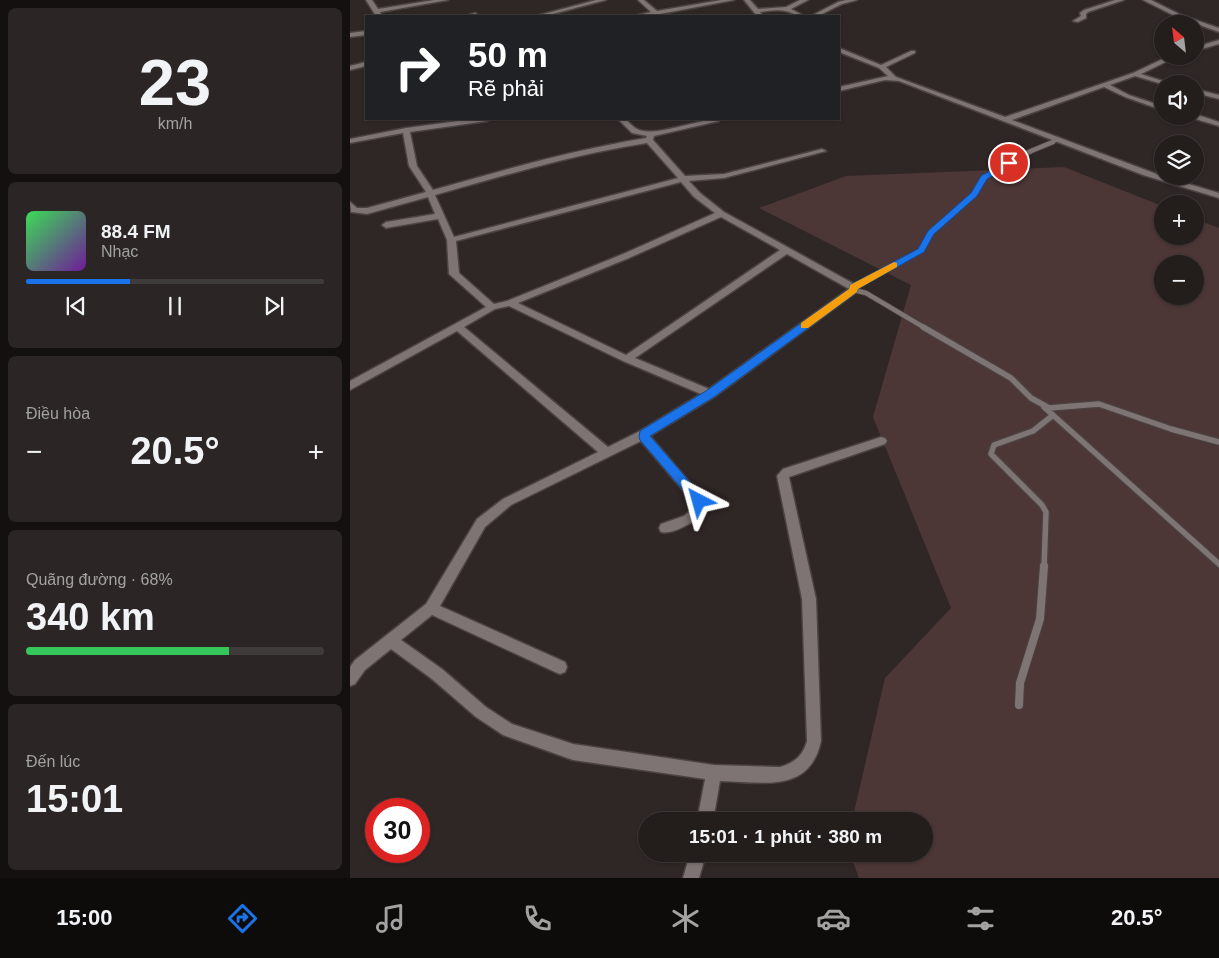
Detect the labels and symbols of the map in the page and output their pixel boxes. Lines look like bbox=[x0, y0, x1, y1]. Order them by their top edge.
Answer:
north arrow bbox=[1154, 15, 1204, 65]
pin bbox=[988, 142, 1030, 184]
position arrow bbox=[672, 474, 724, 526]
speed limit sign: 30 bbox=[365, 798, 430, 863]

